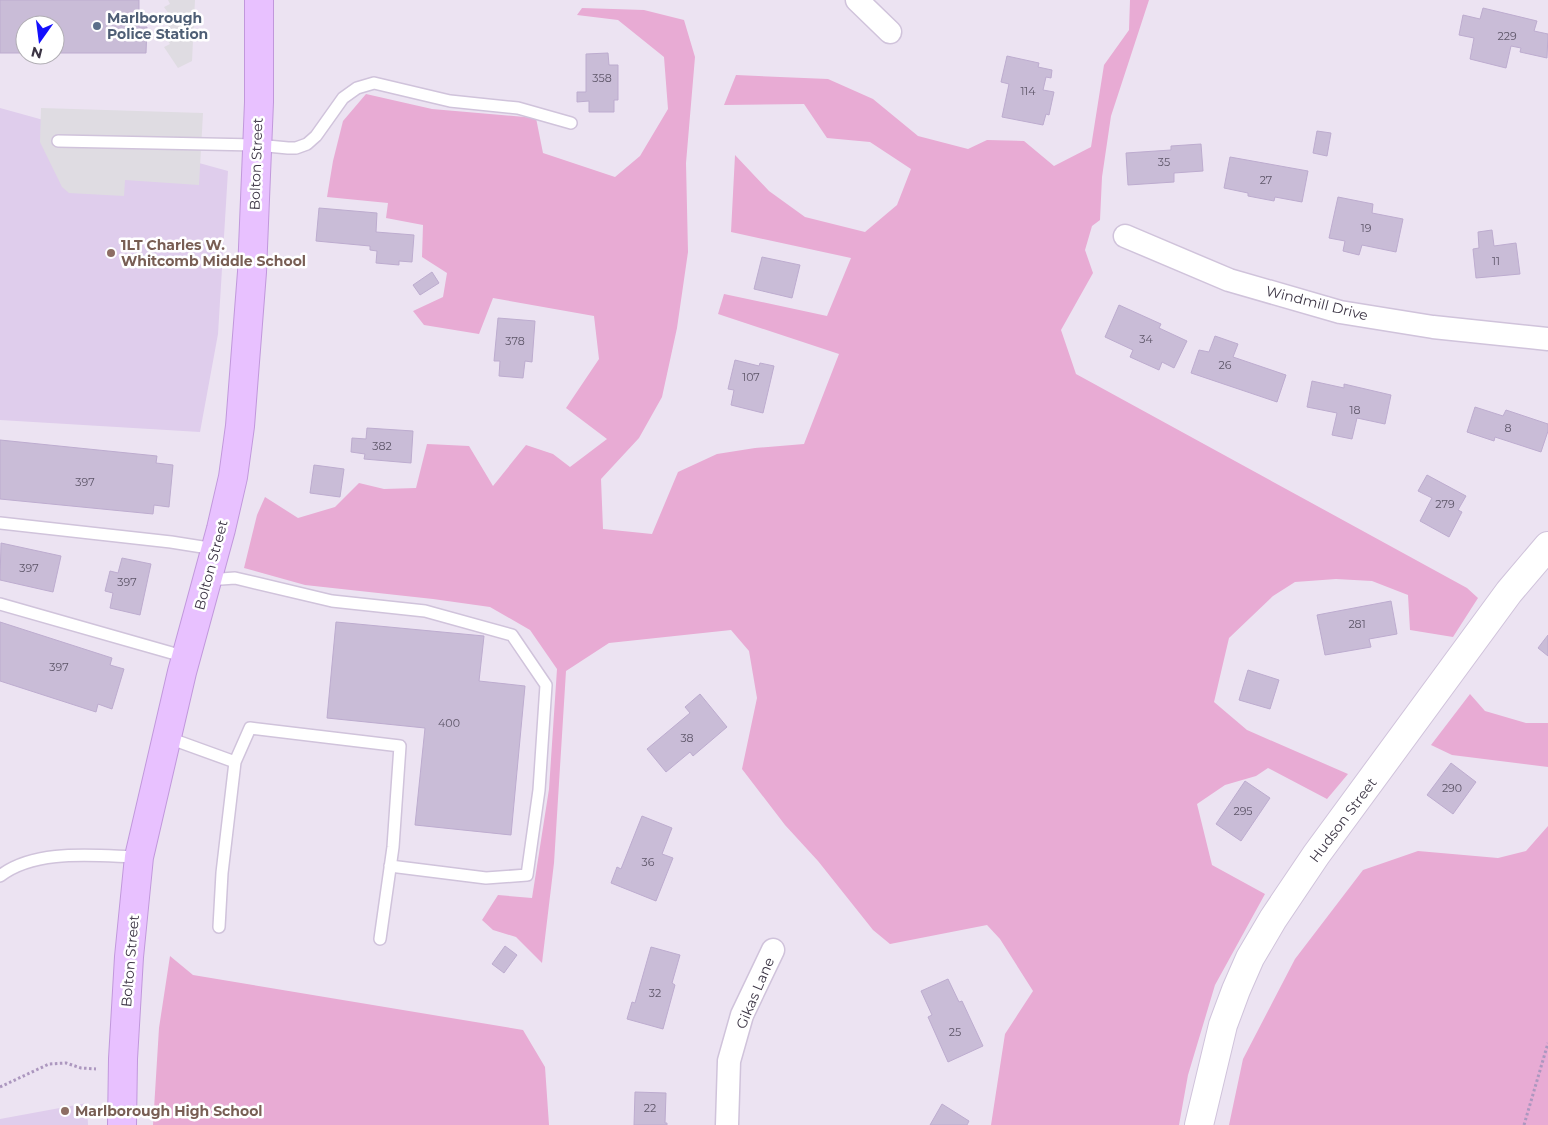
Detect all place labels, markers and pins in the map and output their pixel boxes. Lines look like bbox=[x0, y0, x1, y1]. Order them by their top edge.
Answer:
place label: Marlborough Police Station bbox=[107, 9, 208, 43]
marker: Marlborough Police Station bbox=[91, 20, 103, 32]
place label: 1LT Charles W. Whitcomb Middle School bbox=[121, 236, 306, 270]
marker: 1LT Charles W. Whitcomb Middle School bbox=[105, 247, 117, 259]
place label: Marlborough High School bbox=[75, 1102, 263, 1120]
marker: Marlborough High School bbox=[59, 1105, 71, 1117]

